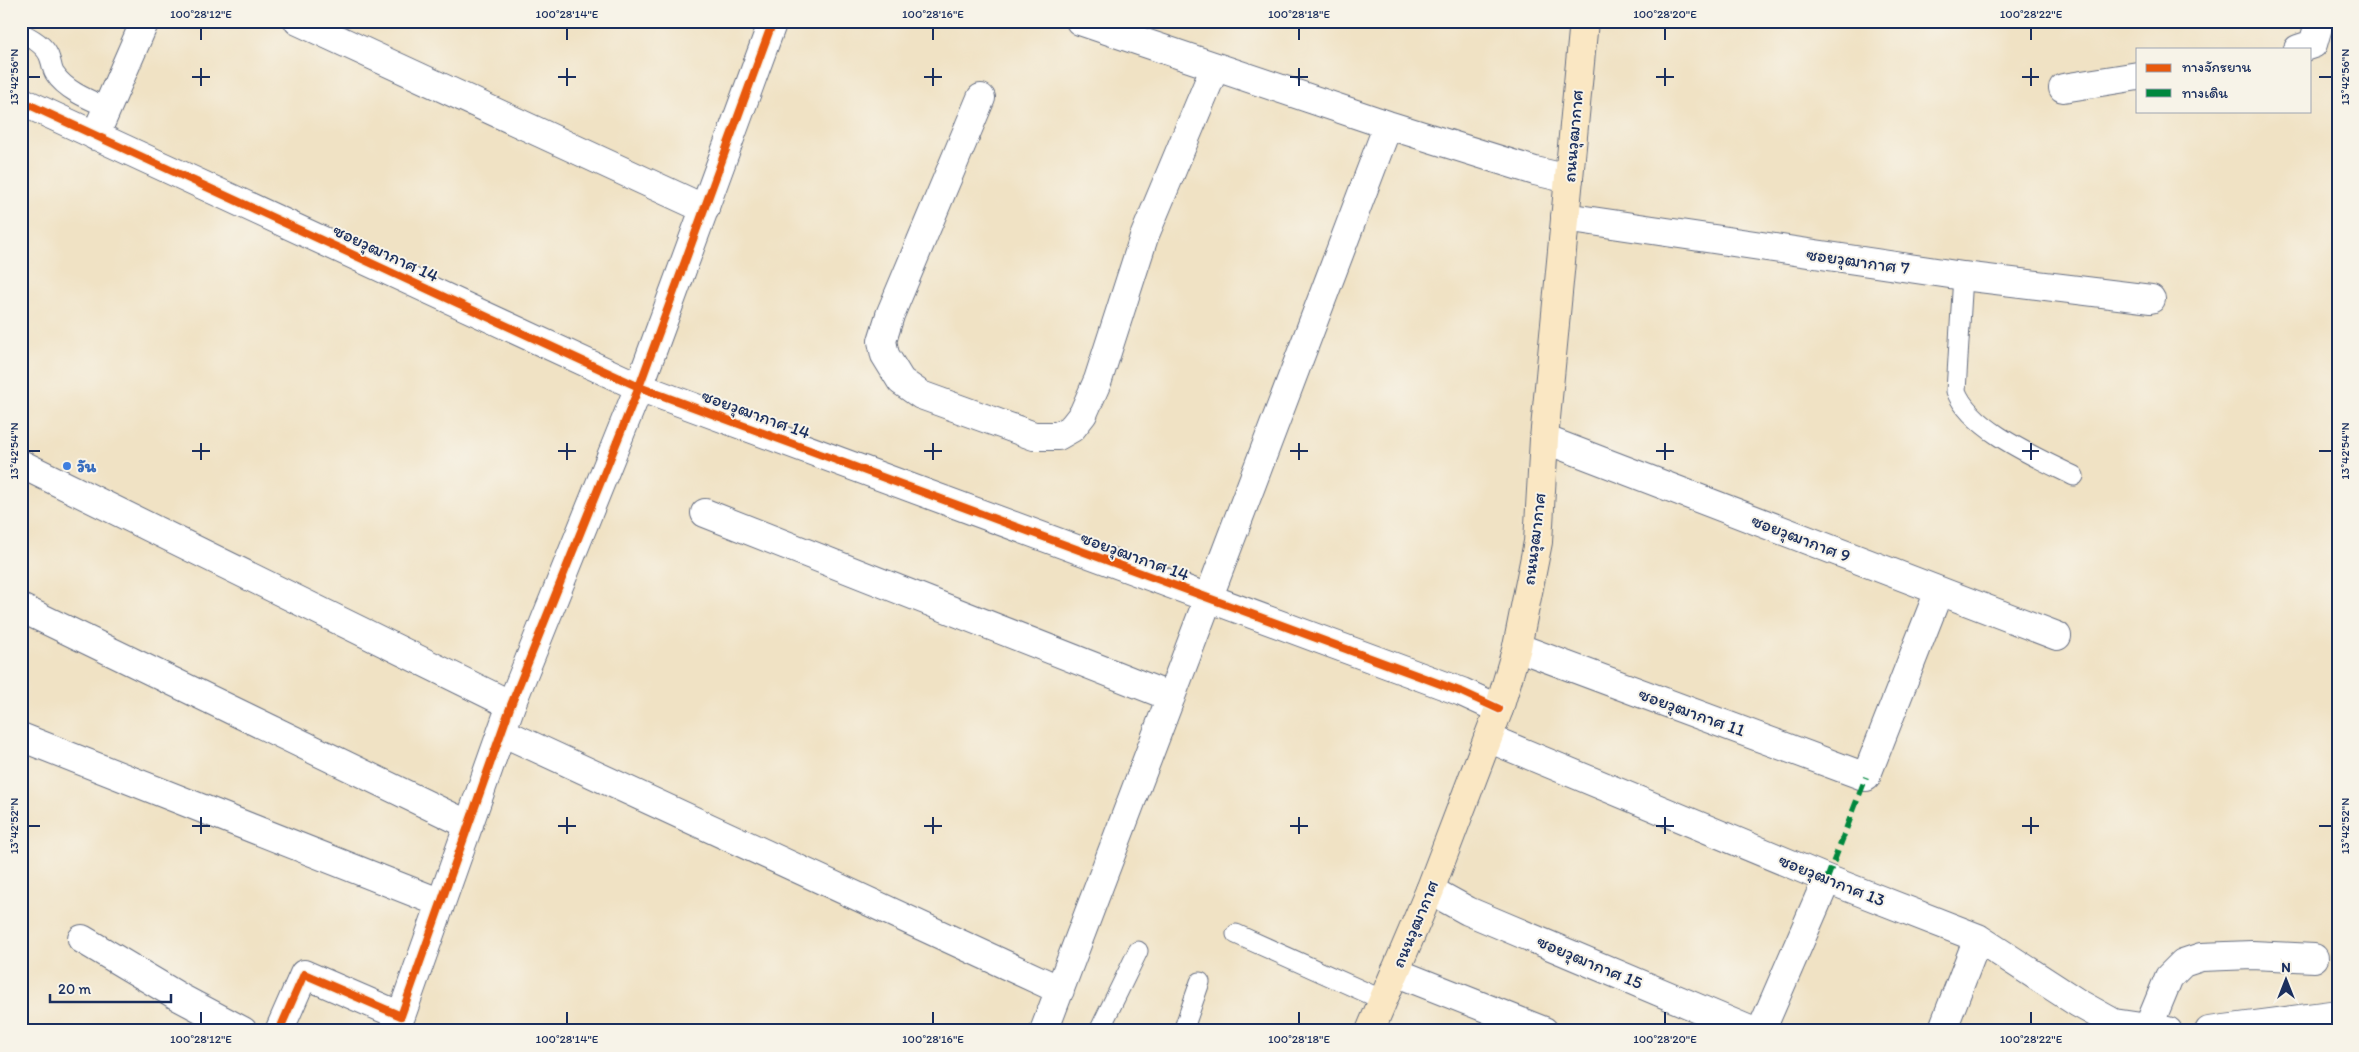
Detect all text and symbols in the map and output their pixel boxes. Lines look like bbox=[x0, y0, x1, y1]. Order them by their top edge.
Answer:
text: 100°28'12"E bbox=[170, 7, 232, 21]
text: 100°28'14"E bbox=[536, 7, 599, 21]
text: 100°28'16"E bbox=[902, 7, 964, 21]
text: 100°28'18"E bbox=[1268, 7, 1330, 21]
text: 100°28'20"E bbox=[1633, 7, 1697, 21]
text: 100°28'22"E bbox=[2000, 7, 2063, 21]
legend bbox=[2136, 48, 2312, 112]
text: 13°42'56"N bbox=[7, 49, 21, 105]
text: 13°42'56"N bbox=[2338, 49, 2352, 105]
text: ทางจักรยาน bbox=[2182, 58, 2252, 76]
text: ทางเดิน bbox=[2182, 84, 2229, 102]
street label: ถนนวุฒากาศ bbox=[1558, 89, 1588, 183]
street label: ซอยวุฒากาศ 14 bbox=[330, 219, 442, 287]
street label: ซอยวุฒากาศ 7 bbox=[1805, 243, 1911, 279]
street label: ซอยวุฒากาศ 14 bbox=[699, 384, 813, 444]
text: 13°42'54"N bbox=[7, 422, 21, 480]
text: 13°42'54"N bbox=[2338, 422, 2352, 480]
place label: วัน bbox=[77, 455, 97, 477]
marker: วัน bbox=[61, 460, 73, 472]
street label: ถนนวุฒากาศ bbox=[1517, 492, 1551, 586]
street label: ซอยวุฒากาศ 9 bbox=[1748, 509, 1854, 567]
street label: ซอยวุฒากาศ 14 bbox=[1078, 526, 1192, 586]
street label: ซอยวุฒากาศ 11 bbox=[1636, 683, 1748, 741]
text: 13°42'52"N bbox=[7, 798, 21, 854]
text: 13°42'52"N bbox=[2338, 798, 2352, 854]
street label: ซอยวุฒากาศ 13 bbox=[1776, 849, 1889, 911]
street label: ถนนวุฒากาศ bbox=[1387, 877, 1443, 971]
street label: ซอยวุฒากาศ 15 bbox=[1534, 930, 1646, 994]
north arrow bbox=[2262, 954, 2312, 1004]
text: N bbox=[2281, 959, 2291, 976]
scale bar bbox=[50, 972, 171, 1004]
text: 20 m bbox=[58, 980, 92, 998]
text: 100°28'12"E bbox=[170, 1032, 232, 1046]
text: 100°28'14"E bbox=[536, 1032, 599, 1046]
text: 100°28'16"E bbox=[902, 1032, 964, 1046]
text: 100°28'18"E bbox=[1268, 1032, 1330, 1046]
text: 100°28'20"E bbox=[1633, 1032, 1697, 1046]
text: 100°28'22"E bbox=[2000, 1032, 2063, 1046]

